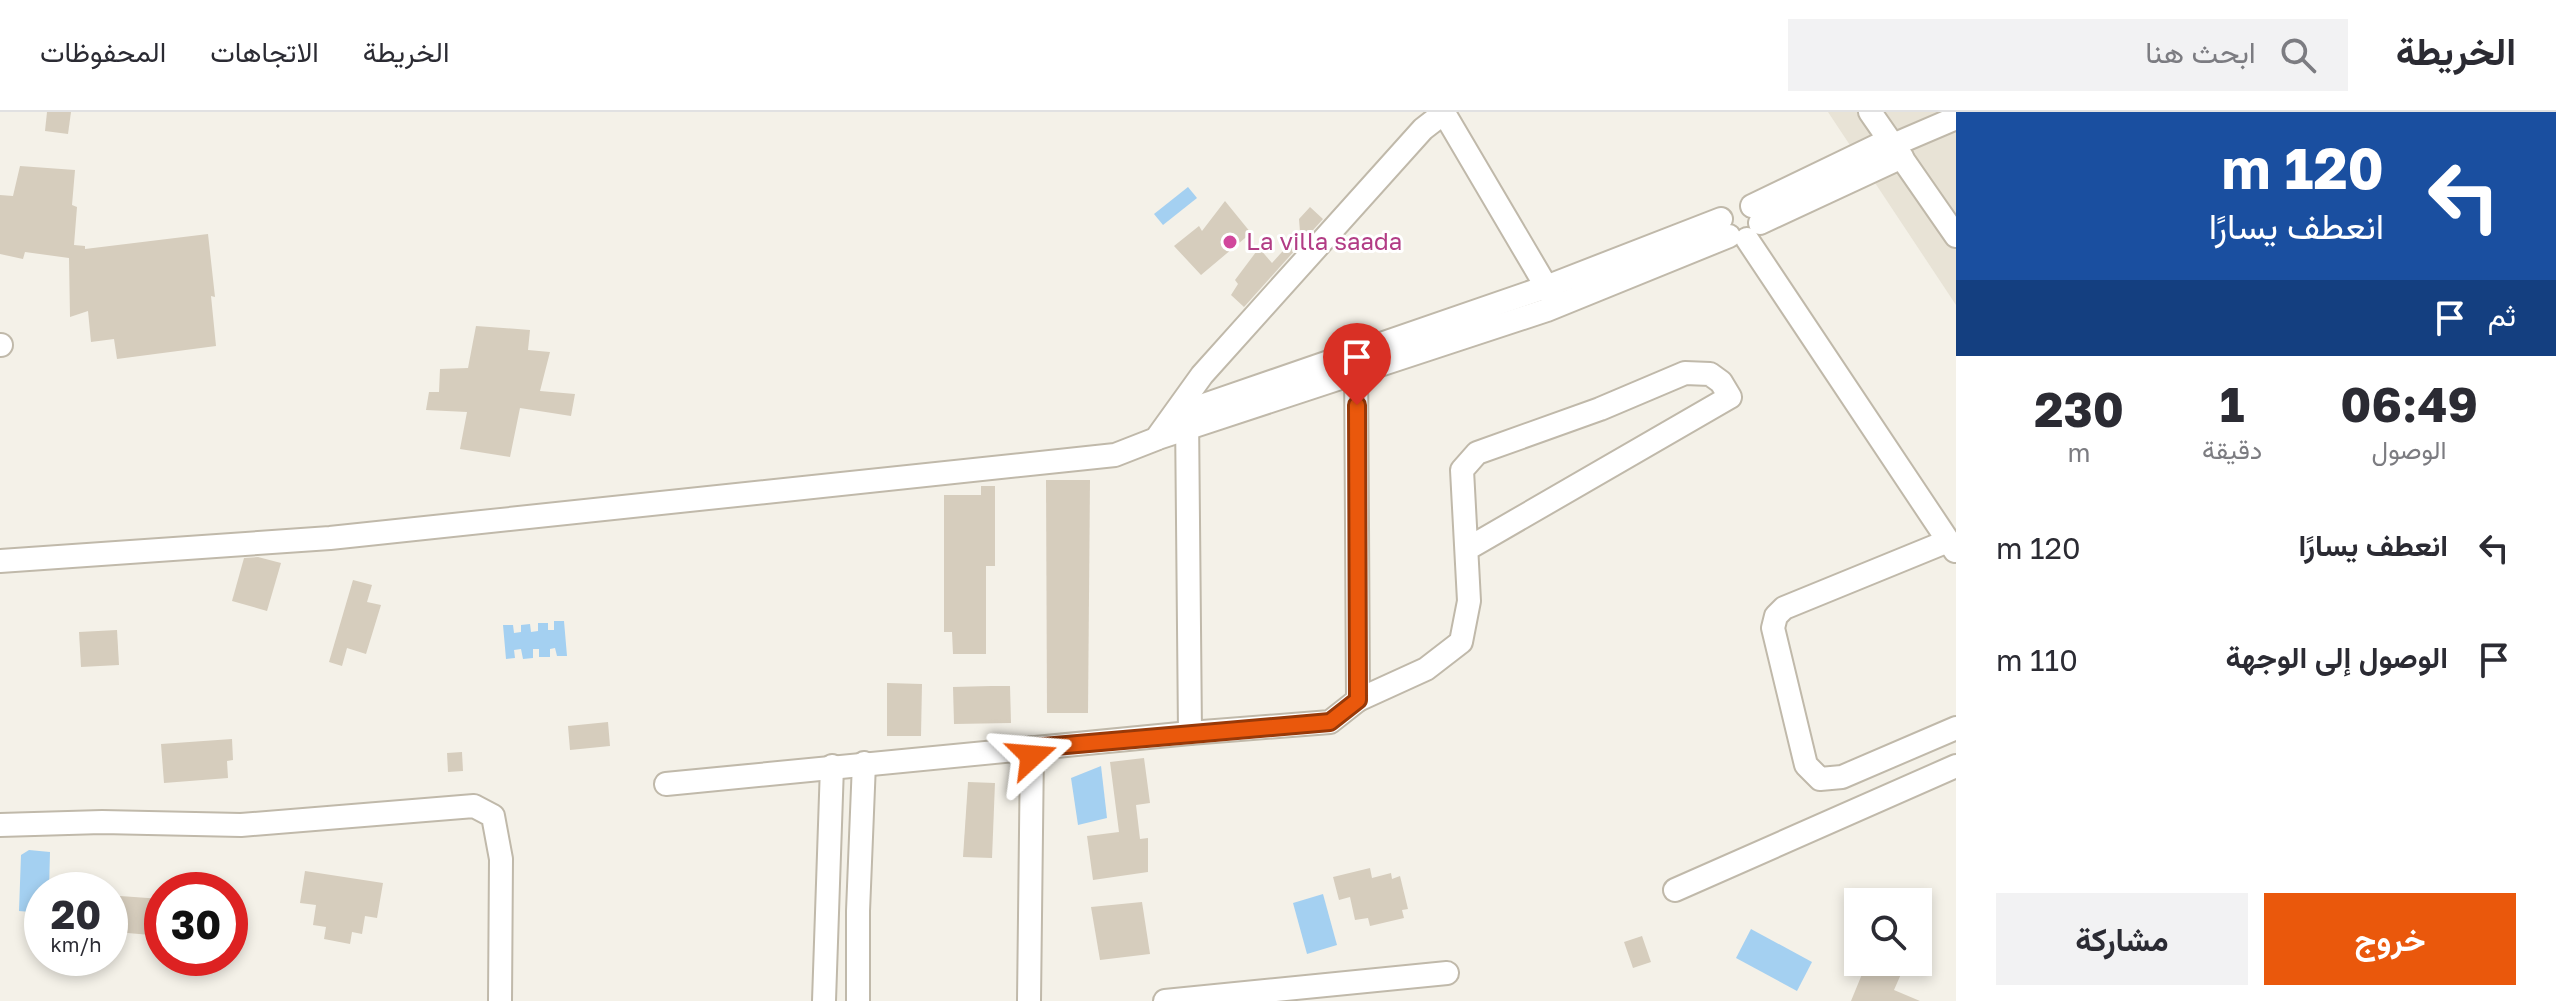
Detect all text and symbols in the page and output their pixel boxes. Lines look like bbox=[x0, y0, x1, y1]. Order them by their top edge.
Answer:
search box bbox=[1788, 19, 2348, 91]
text: الخريطة bbox=[2396, 28, 2516, 73]
icon: search bbox=[2276, 33, 2320, 77]
text: ابحث هنا bbox=[2145, 34, 2256, 70]
text: المحفوظات bbox=[40, 35, 166, 68]
text: الاتجاهات bbox=[210, 35, 319, 68]
text: الخريطة bbox=[363, 35, 449, 68]
text: 120 m bbox=[2222, 134, 2384, 201]
icon: left bbox=[2412, 144, 2516, 248]
text: انعطف يسارًا bbox=[2209, 204, 2384, 247]
place label: La villa saada bbox=[1246, 226, 1402, 255]
marker: La villa saada bbox=[1221, 233, 1239, 251]
icon: arrive bbox=[2428, 296, 2472, 340]
text: ثم bbox=[2488, 297, 2516, 333]
pin bbox=[1323, 323, 1391, 405]
icon: arrive bbox=[1335, 335, 1379, 379]
text: 1 bbox=[2220, 375, 2244, 433]
text: 06:49 bbox=[2340, 375, 2478, 433]
text: 230 bbox=[2034, 380, 2124, 438]
text: دقيقة bbox=[2202, 434, 2262, 465]
text: الوصول bbox=[2372, 434, 2447, 465]
text: m bbox=[2068, 437, 2091, 468]
icon: left bbox=[2472, 526, 2516, 570]
text: انعطف يسارًا bbox=[2299, 527, 2448, 563]
text: 120 m bbox=[1996, 530, 2081, 566]
icon: arrive bbox=[2472, 638, 2516, 682]
text: الوصول إلى الوجهة bbox=[2226, 639, 2448, 675]
text: 110 m bbox=[1996, 642, 2078, 678]
position arrow bbox=[990, 714, 1074, 798]
speed limit sign: 30 bbox=[144, 872, 248, 976]
map controls bbox=[1844, 888, 1932, 976]
button: search bbox=[1844, 888, 1932, 976]
text: 20 bbox=[51, 890, 101, 938]
button: مشاركة bbox=[1996, 893, 2248, 985]
button: خروج bbox=[2264, 893, 2516, 985]
text: km/h bbox=[51, 932, 101, 956]

